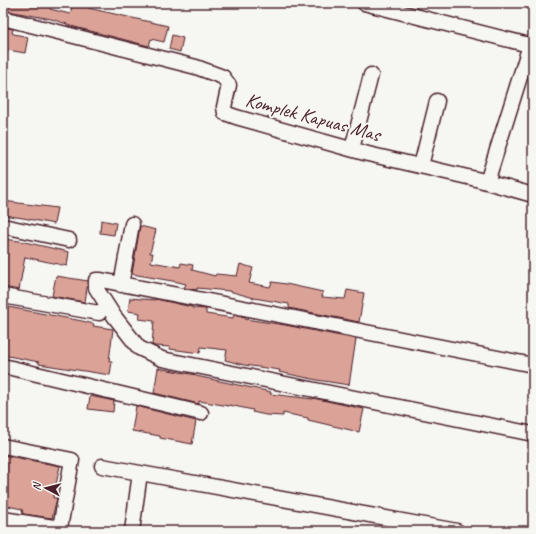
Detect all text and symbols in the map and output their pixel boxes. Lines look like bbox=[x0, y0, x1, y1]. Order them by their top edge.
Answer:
street label: Komplek Kapuas Mas bbox=[243, 87, 385, 148]
north arrow bbox=[26, 468, 66, 508]
text: N bbox=[29, 480, 44, 491]

